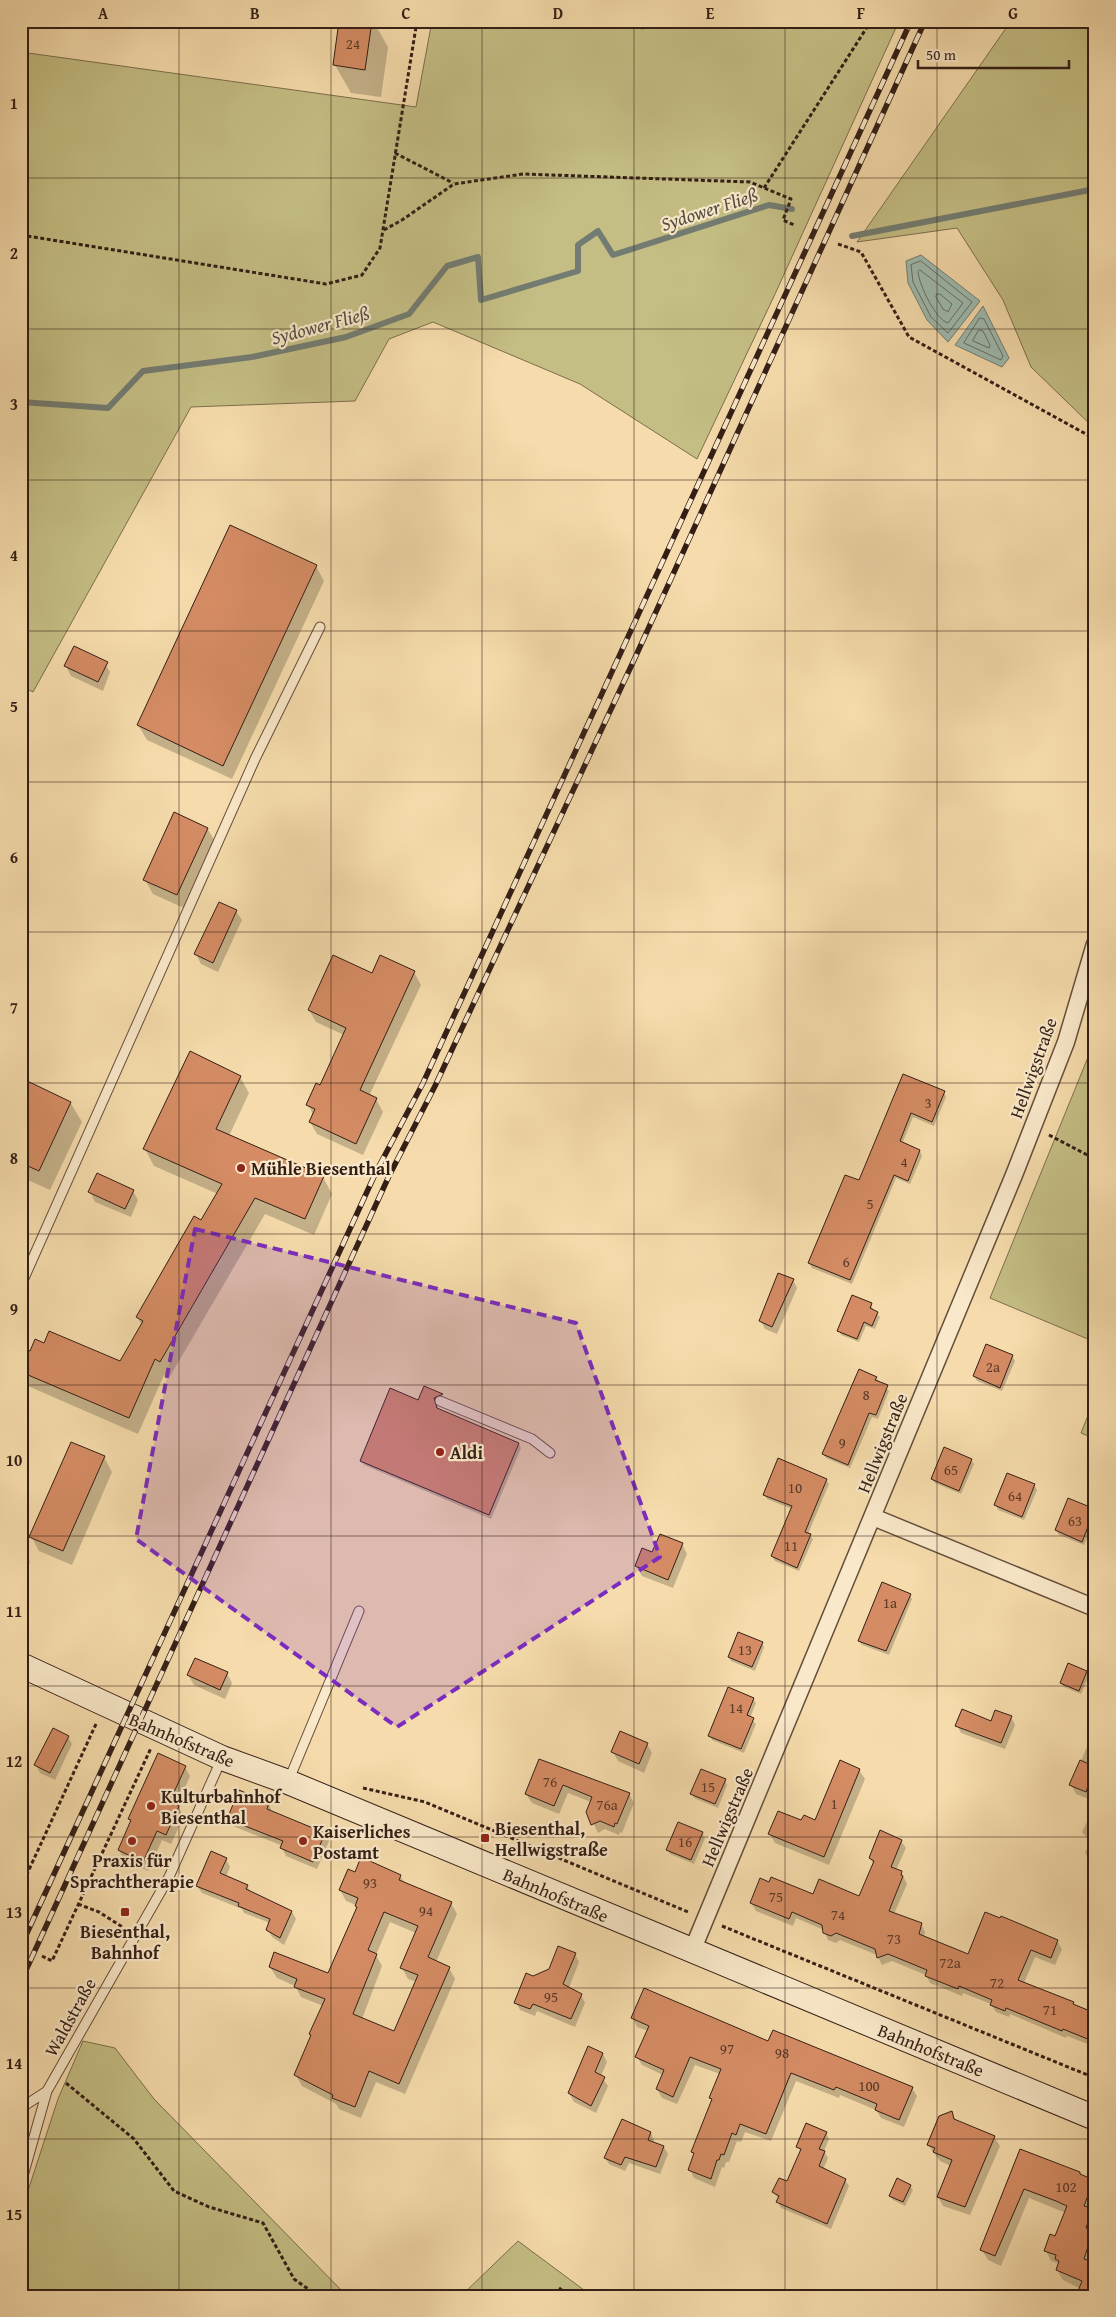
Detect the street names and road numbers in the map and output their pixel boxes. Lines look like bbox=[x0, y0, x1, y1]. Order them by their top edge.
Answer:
street label: Hellwigstraße bbox=[1002, 1014, 1064, 1122]
street label: Hellwigstraße bbox=[850, 1389, 914, 1497]
street label: Bahnhofstraße bbox=[125, 1706, 239, 1774]
street label: Hellwigstraße bbox=[694, 1763, 760, 1871]
street label: Bahnhofstraße bbox=[499, 1861, 613, 1929]
street label: Waldstraße bbox=[37, 1973, 103, 2061]
street label: Bahnhofstraße bbox=[874, 2016, 988, 2084]

